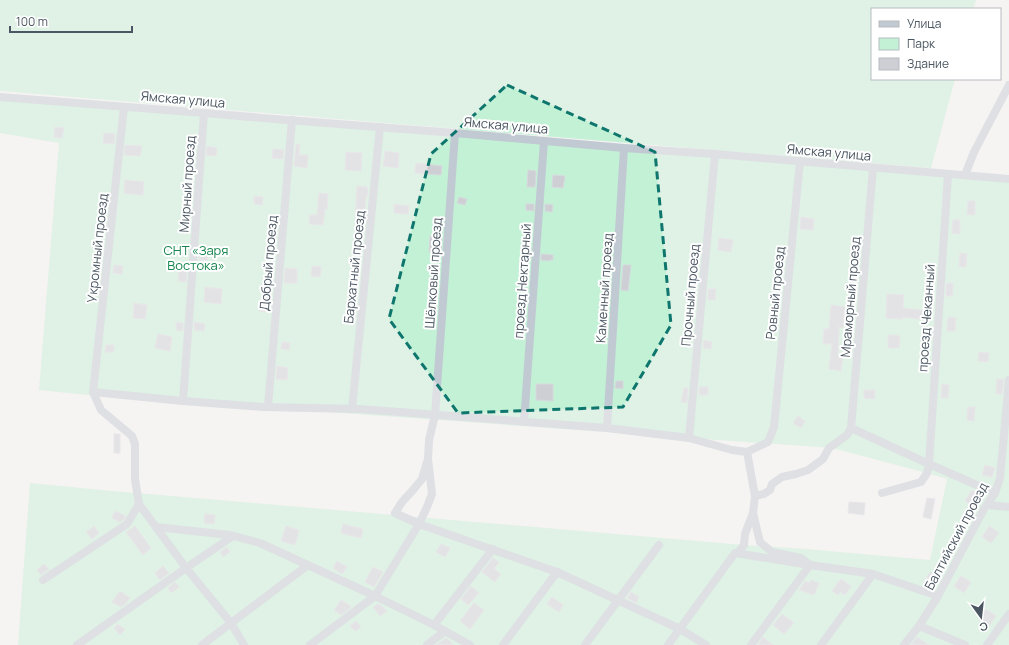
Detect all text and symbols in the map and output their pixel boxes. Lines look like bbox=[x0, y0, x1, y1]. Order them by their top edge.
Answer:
scale bar bbox=[10, 8, 132, 34]
legend bbox=[871, 8, 1001, 80]
text: 100 m bbox=[16, 13, 48, 30]
text: Улица bbox=[907, 15, 941, 32]
text: Парк bbox=[907, 35, 936, 52]
text: Здание bbox=[907, 55, 949, 72]
street label: Ямская улица bbox=[140, 86, 226, 112]
street label: Ямская улица bbox=[463, 112, 549, 138]
street label: Мирный проезд bbox=[175, 135, 199, 233]
street label: Ямская улица bbox=[786, 139, 872, 165]
street label: Укромный проезд bbox=[82, 192, 112, 304]
street label: Бархатный проезд bbox=[339, 209, 369, 325]
street label: Добрый проезд bbox=[255, 214, 281, 311]
street label: Шёлковый проезд bbox=[420, 217, 446, 329]
street label: проезд Нектарный bbox=[509, 223, 535, 339]
street label: Каменный проезд bbox=[591, 232, 617, 344]
street label: Мраморный проезд bbox=[836, 236, 864, 358]
park label: СНТ «Заря Востока» bbox=[164, 241, 228, 274]
street label: Прочный проезд bbox=[677, 243, 703, 347]
street label: Ровный проезд bbox=[761, 245, 789, 340]
street label: проезд Чеканный bbox=[913, 263, 939, 373]
street label: Балтийский проезд bbox=[920, 479, 992, 593]
north arrow bbox=[961, 597, 1001, 637]
text: С bbox=[978, 619, 990, 635]

